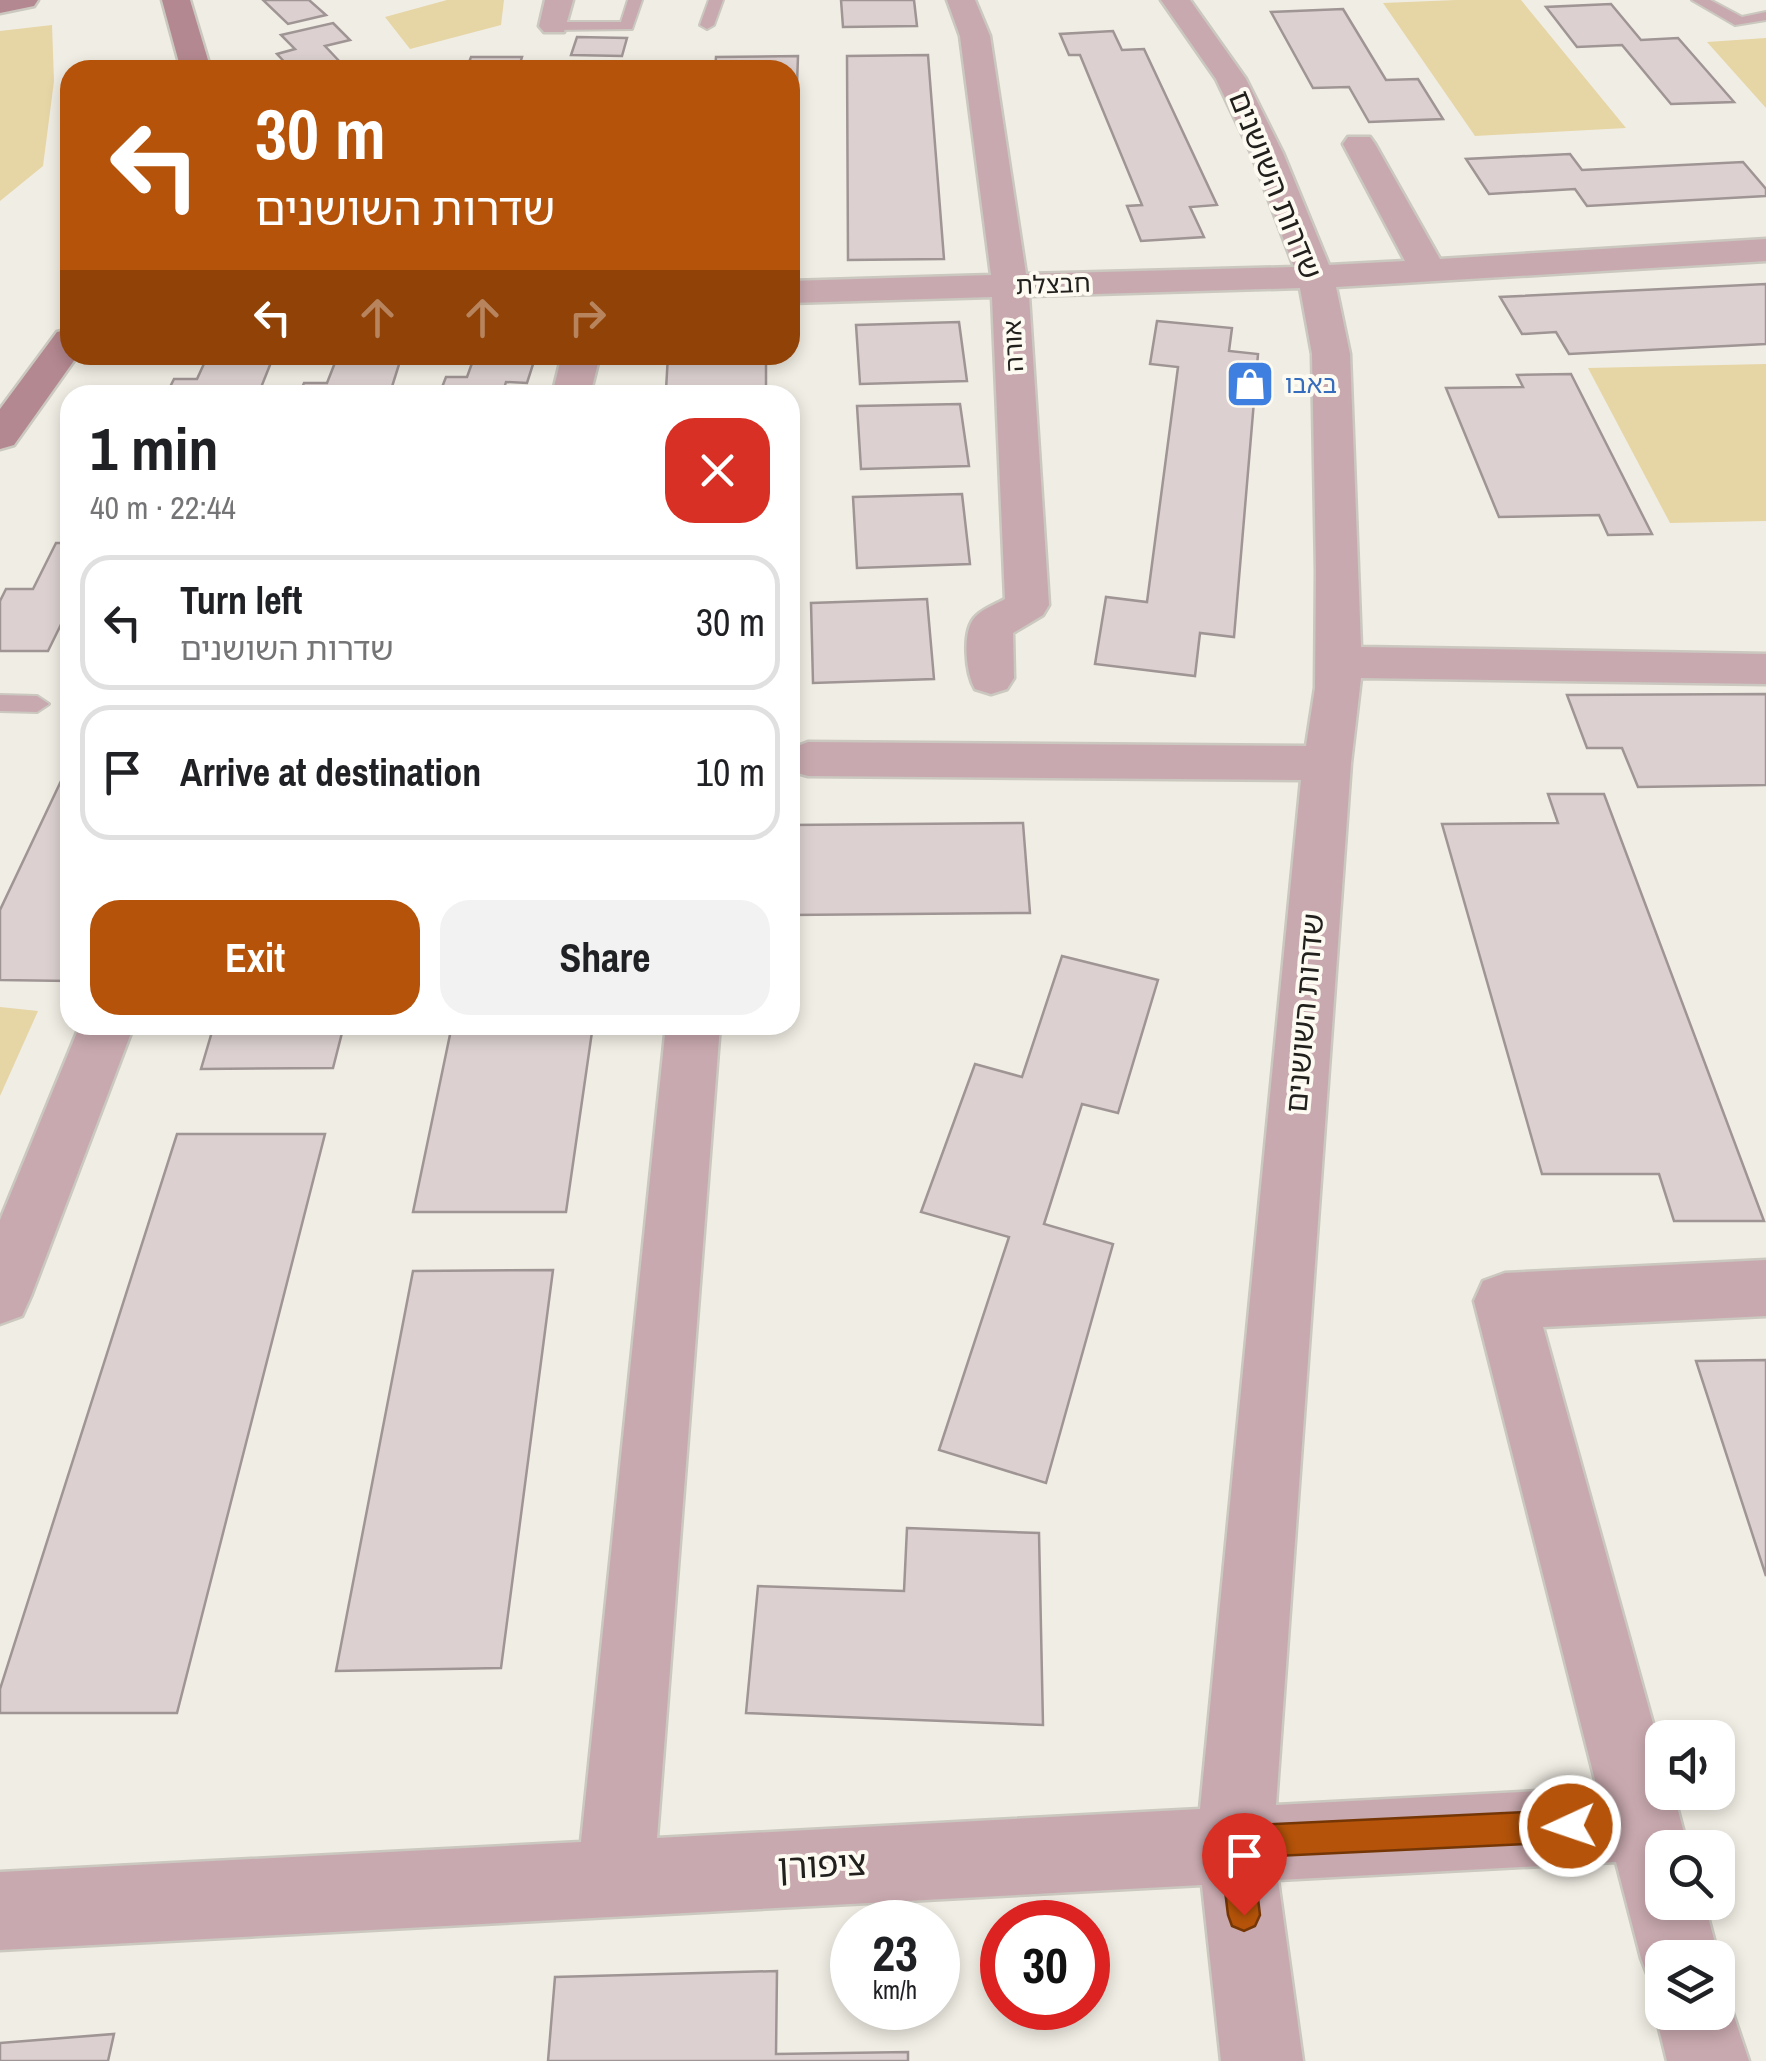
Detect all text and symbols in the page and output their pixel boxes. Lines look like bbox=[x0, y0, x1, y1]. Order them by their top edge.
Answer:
street label: שדרות השושנים bbox=[1220, 84, 1332, 285]
text: 30 m bbox=[255, 87, 386, 181]
icon: left bbox=[90, 100, 220, 230]
text: שדרות השושנים bbox=[255, 178, 555, 239]
street label: חבצלת bbox=[1015, 266, 1091, 302]
icon: left bbox=[245, 290, 300, 345]
icon: ahead bbox=[350, 290, 405, 345]
icon: ahead bbox=[455, 290, 510, 345]
icon: right bbox=[560, 290, 615, 345]
street label: אורה bbox=[995, 319, 1031, 373]
shop icon: באבו bbox=[1224, 358, 1276, 410]
place label: באבו bbox=[1285, 367, 1337, 401]
text: 1 min bbox=[90, 408, 219, 489]
button: close bbox=[665, 418, 770, 523]
text: 40 m · 22:44 bbox=[90, 486, 236, 529]
text: Turn left bbox=[180, 575, 302, 626]
icon: left bbox=[95, 595, 150, 650]
text: 30 m bbox=[696, 597, 765, 648]
text: שדרות השושנים bbox=[180, 627, 394, 670]
icon: arrive bbox=[95, 745, 150, 800]
text: Arrive at destination bbox=[180, 747, 481, 798]
text: 10 m bbox=[696, 747, 765, 798]
button: Exit bbox=[90, 900, 420, 1015]
button: Share bbox=[440, 900, 770, 1015]
street label: שדרות השושנים bbox=[1275, 911, 1333, 1114]
map controls bbox=[1645, 1720, 1735, 2030]
button: sound bbox=[1645, 1720, 1735, 1810]
position arrow bbox=[1518, 1774, 1622, 1878]
pin bbox=[1202, 1813, 1287, 1916]
icon: arrive bbox=[1217, 1828, 1272, 1883]
button: search bbox=[1645, 1830, 1735, 1920]
street label: ציפורן bbox=[776, 1839, 868, 1890]
speed limit sign: 30 bbox=[980, 1900, 1110, 2030]
text: 23 bbox=[872, 1919, 918, 1987]
button: layers bbox=[1645, 1940, 1735, 2030]
text: km/h bbox=[873, 1973, 917, 2007]

